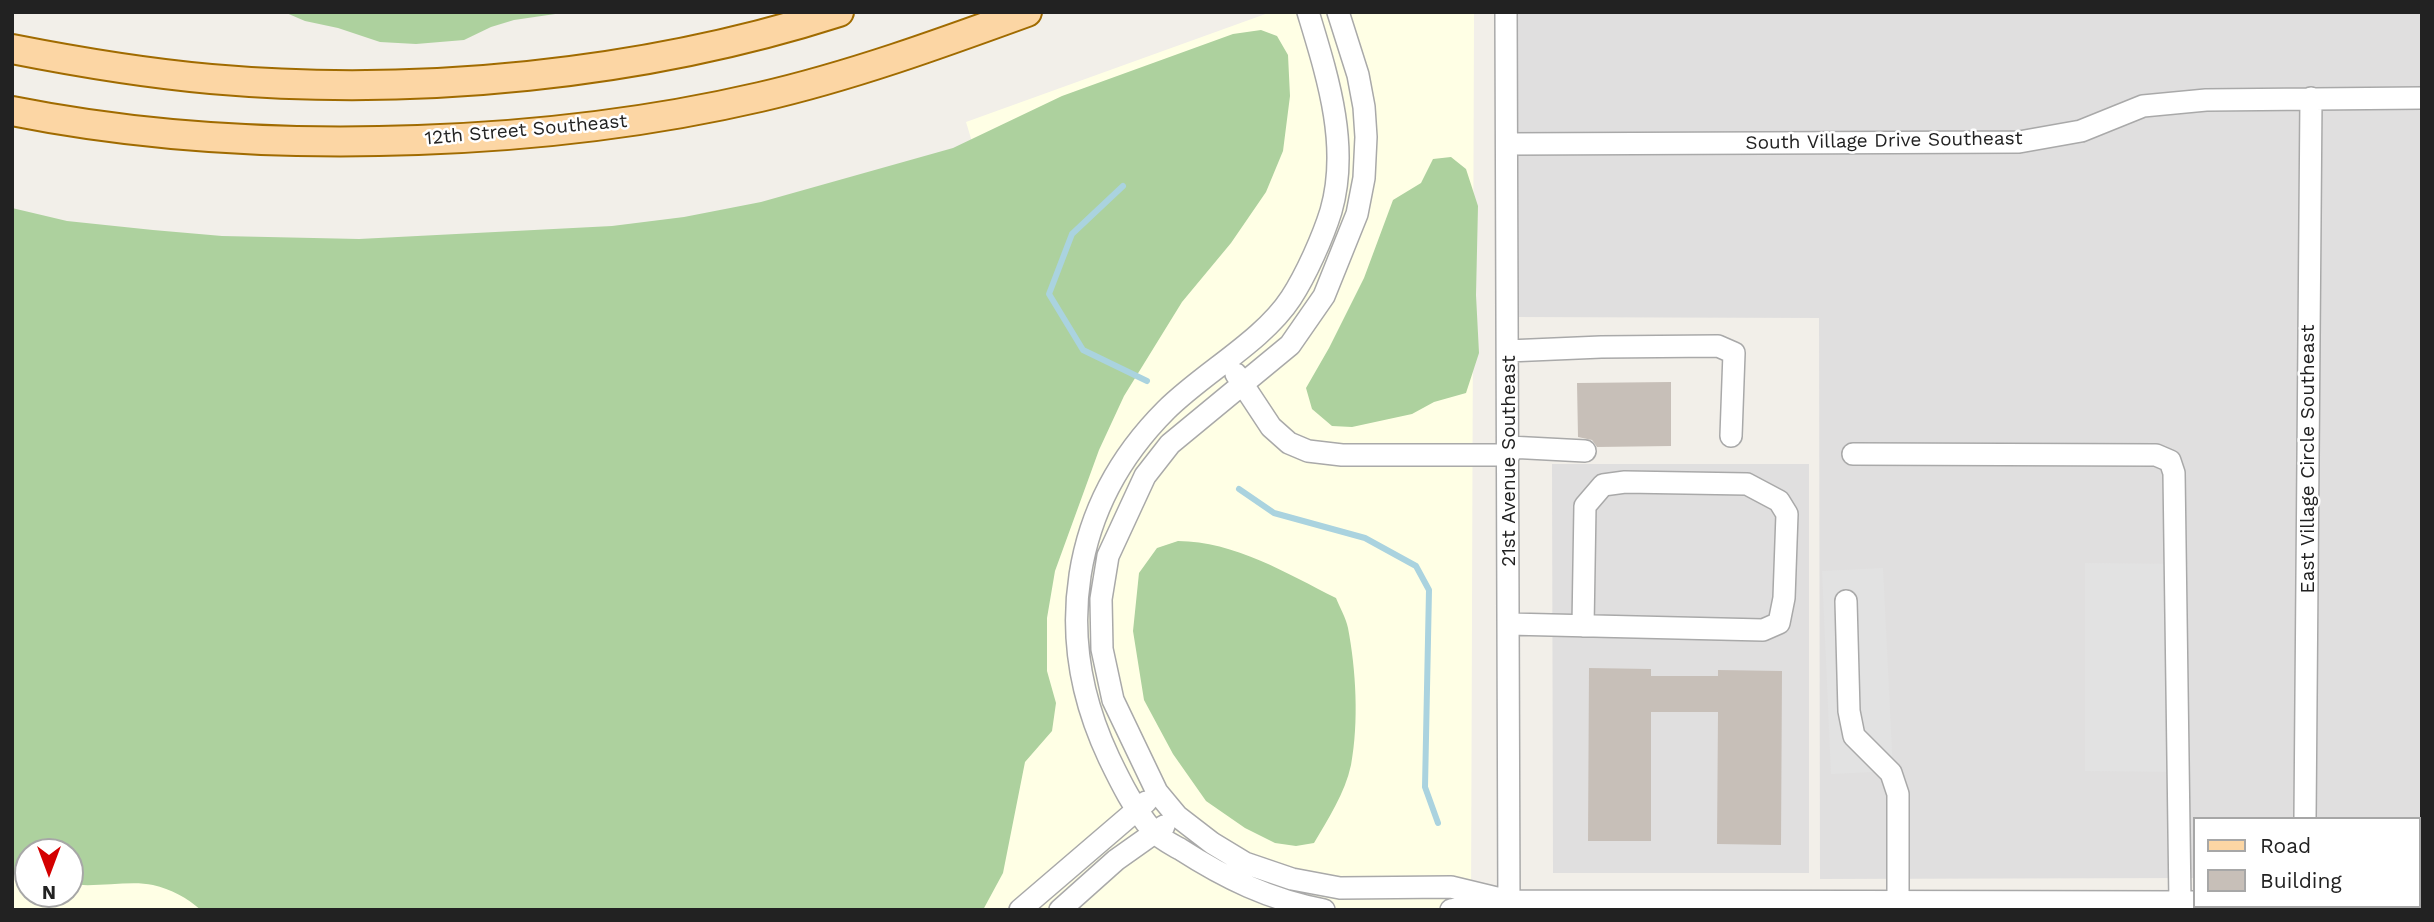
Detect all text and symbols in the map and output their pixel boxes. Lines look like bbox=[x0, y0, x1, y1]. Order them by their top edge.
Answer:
street label: 12th Street Southeast bbox=[424, 110, 628, 150]
street label: South Village Drive Southeast bbox=[1745, 127, 2023, 155]
street label: East Village Circle Southeast bbox=[2297, 325, 2319, 593]
street label: 21st Avenue Southeast bbox=[1498, 355, 1520, 567]
legend bbox=[2192, 817, 2420, 908]
text: Road bbox=[2260, 833, 2311, 858]
north arrow bbox=[14, 838, 84, 908]
text: Building bbox=[2260, 868, 2342, 893]
text: N bbox=[42, 881, 56, 904]

